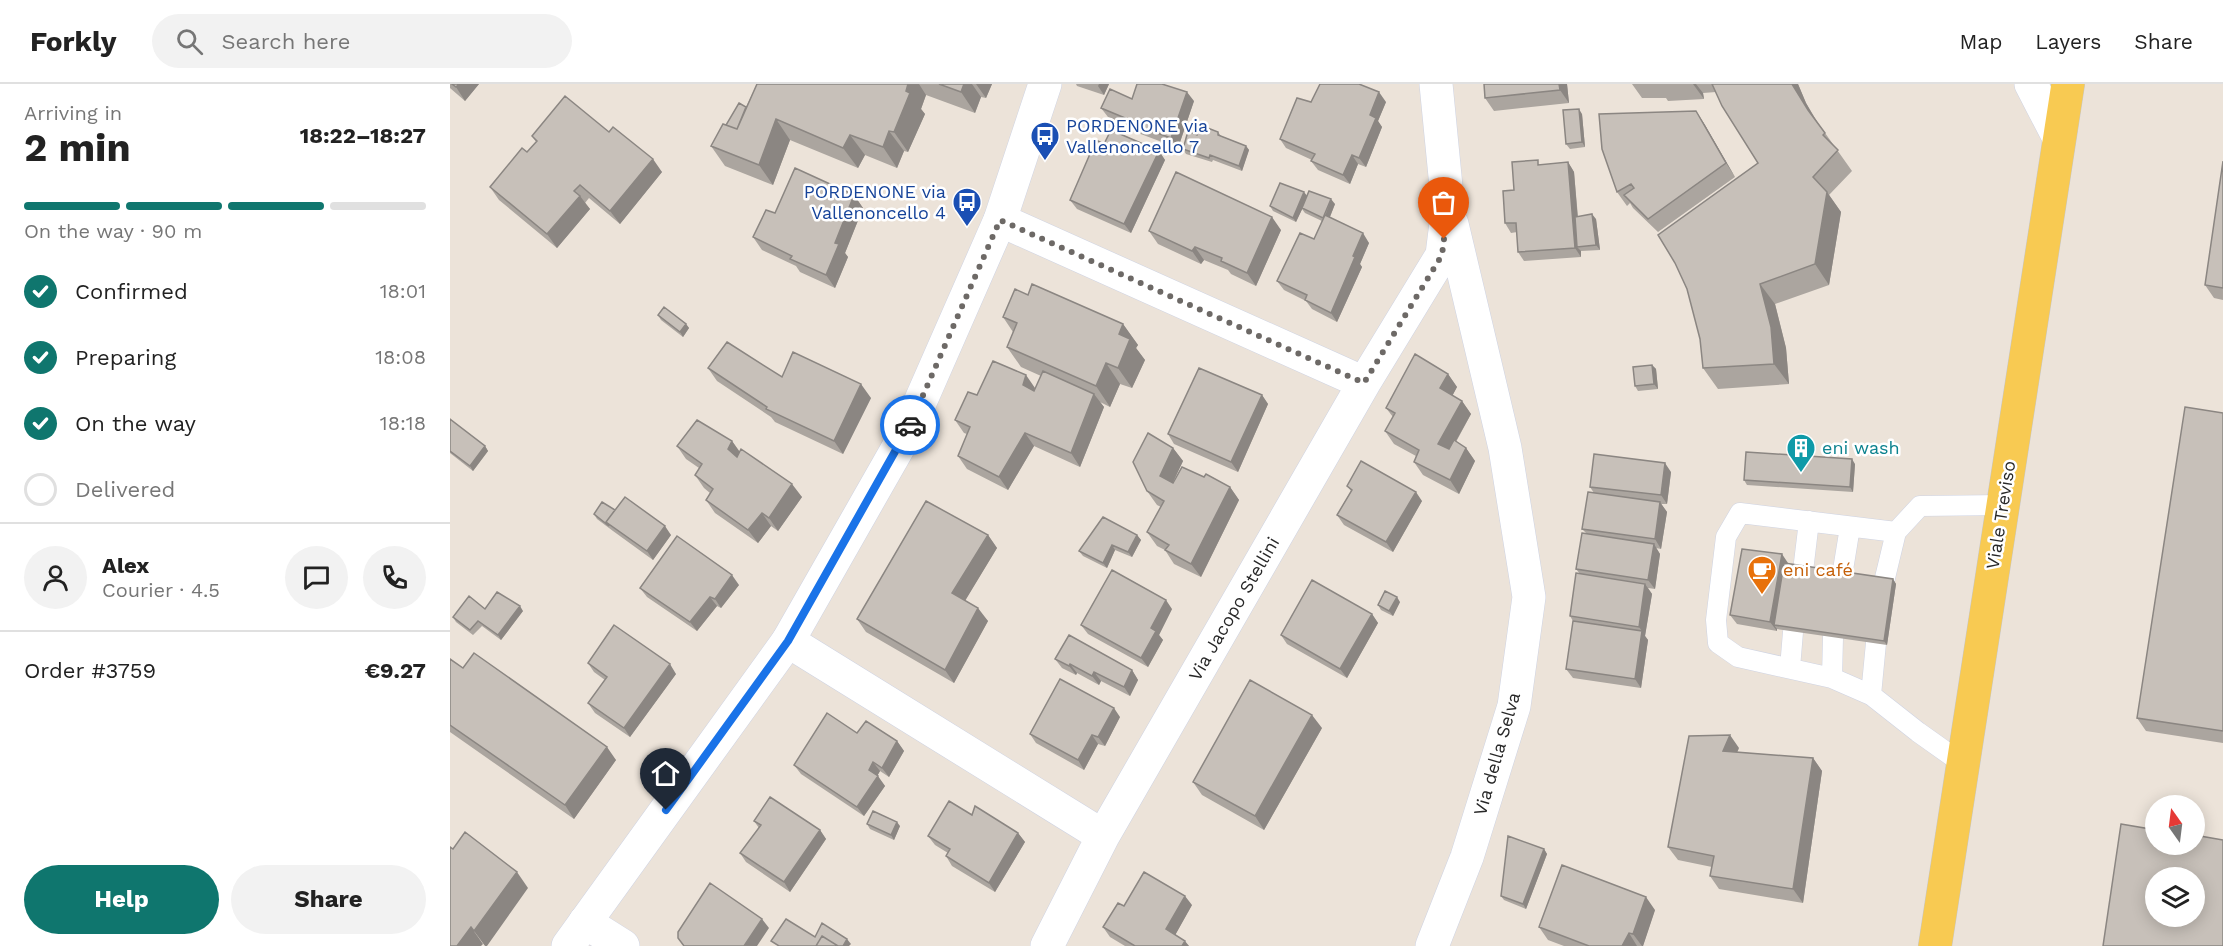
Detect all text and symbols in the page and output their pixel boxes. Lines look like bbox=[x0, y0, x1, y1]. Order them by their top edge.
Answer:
search box bbox=[152, 14, 572, 68]
text: Forkly bbox=[30, 25, 116, 58]
icon: search bbox=[173, 25, 206, 58]
text: Search here bbox=[221, 29, 350, 54]
text: Map bbox=[1959, 29, 2002, 54]
text: Layers bbox=[2035, 29, 2101, 54]
text: Share bbox=[2134, 29, 2193, 54]
text: Arriving in bbox=[24, 101, 122, 125]
place label: PORDENONE via Vallenoncello 7 bbox=[1066, 115, 1208, 157]
bus stop icon: PORDENONE via Vallenoncello 7 bbox=[1029, 120, 1061, 162]
text: 18:22–18:27 bbox=[300, 123, 426, 148]
text: 2 min bbox=[24, 125, 131, 170]
pin bbox=[1418, 177, 1469, 239]
place label: PORDENONE via Vallenoncello 4 bbox=[804, 181, 946, 223]
bus stop icon: PORDENONE via Vallenoncello 4 bbox=[951, 186, 983, 228]
icon: bag bbox=[1427, 186, 1460, 219]
text: On the way · 90 m bbox=[24, 219, 202, 243]
icon: check bbox=[24, 275, 57, 308]
text: Confirmed bbox=[75, 279, 188, 304]
text: 18:01 bbox=[380, 279, 426, 303]
icon: check bbox=[24, 341, 57, 374]
text: Preparing bbox=[75, 345, 176, 370]
text: 18:08 bbox=[375, 345, 426, 369]
courier bbox=[880, 395, 940, 455]
icon: check bbox=[24, 407, 57, 440]
icon: car bbox=[894, 409, 927, 442]
text: On the way bbox=[75, 411, 196, 436]
text: 18:18 bbox=[380, 411, 426, 435]
building icon: eni wash bbox=[1785, 432, 1817, 474]
place label: eni wash bbox=[1822, 437, 1900, 458]
street label: Viale Treviso bbox=[1982, 459, 2019, 571]
text: Delivered bbox=[75, 477, 175, 502]
street label: Via Jacopo Stellini bbox=[1184, 533, 1283, 684]
button: person bbox=[24, 546, 87, 609]
button: chat bbox=[285, 546, 348, 609]
button: phone bbox=[363, 546, 426, 609]
text: Alex bbox=[102, 553, 149, 578]
cafe icon: eni café bbox=[1746, 554, 1778, 596]
place label: eni café bbox=[1783, 559, 1853, 580]
text: Courier · 4.5 bbox=[102, 578, 220, 602]
text: Order #3759 bbox=[24, 658, 156, 683]
text: €9.27 bbox=[365, 658, 426, 683]
street label: Via della Selva bbox=[1469, 690, 1524, 818]
pin bbox=[640, 748, 691, 810]
icon: home bbox=[649, 757, 682, 790]
north arrow bbox=[2145, 795, 2205, 855]
map controls bbox=[2145, 795, 2205, 927]
button: Help bbox=[24, 865, 219, 934]
button: Share bbox=[231, 865, 426, 934]
button: layers bbox=[2145, 867, 2205, 927]

